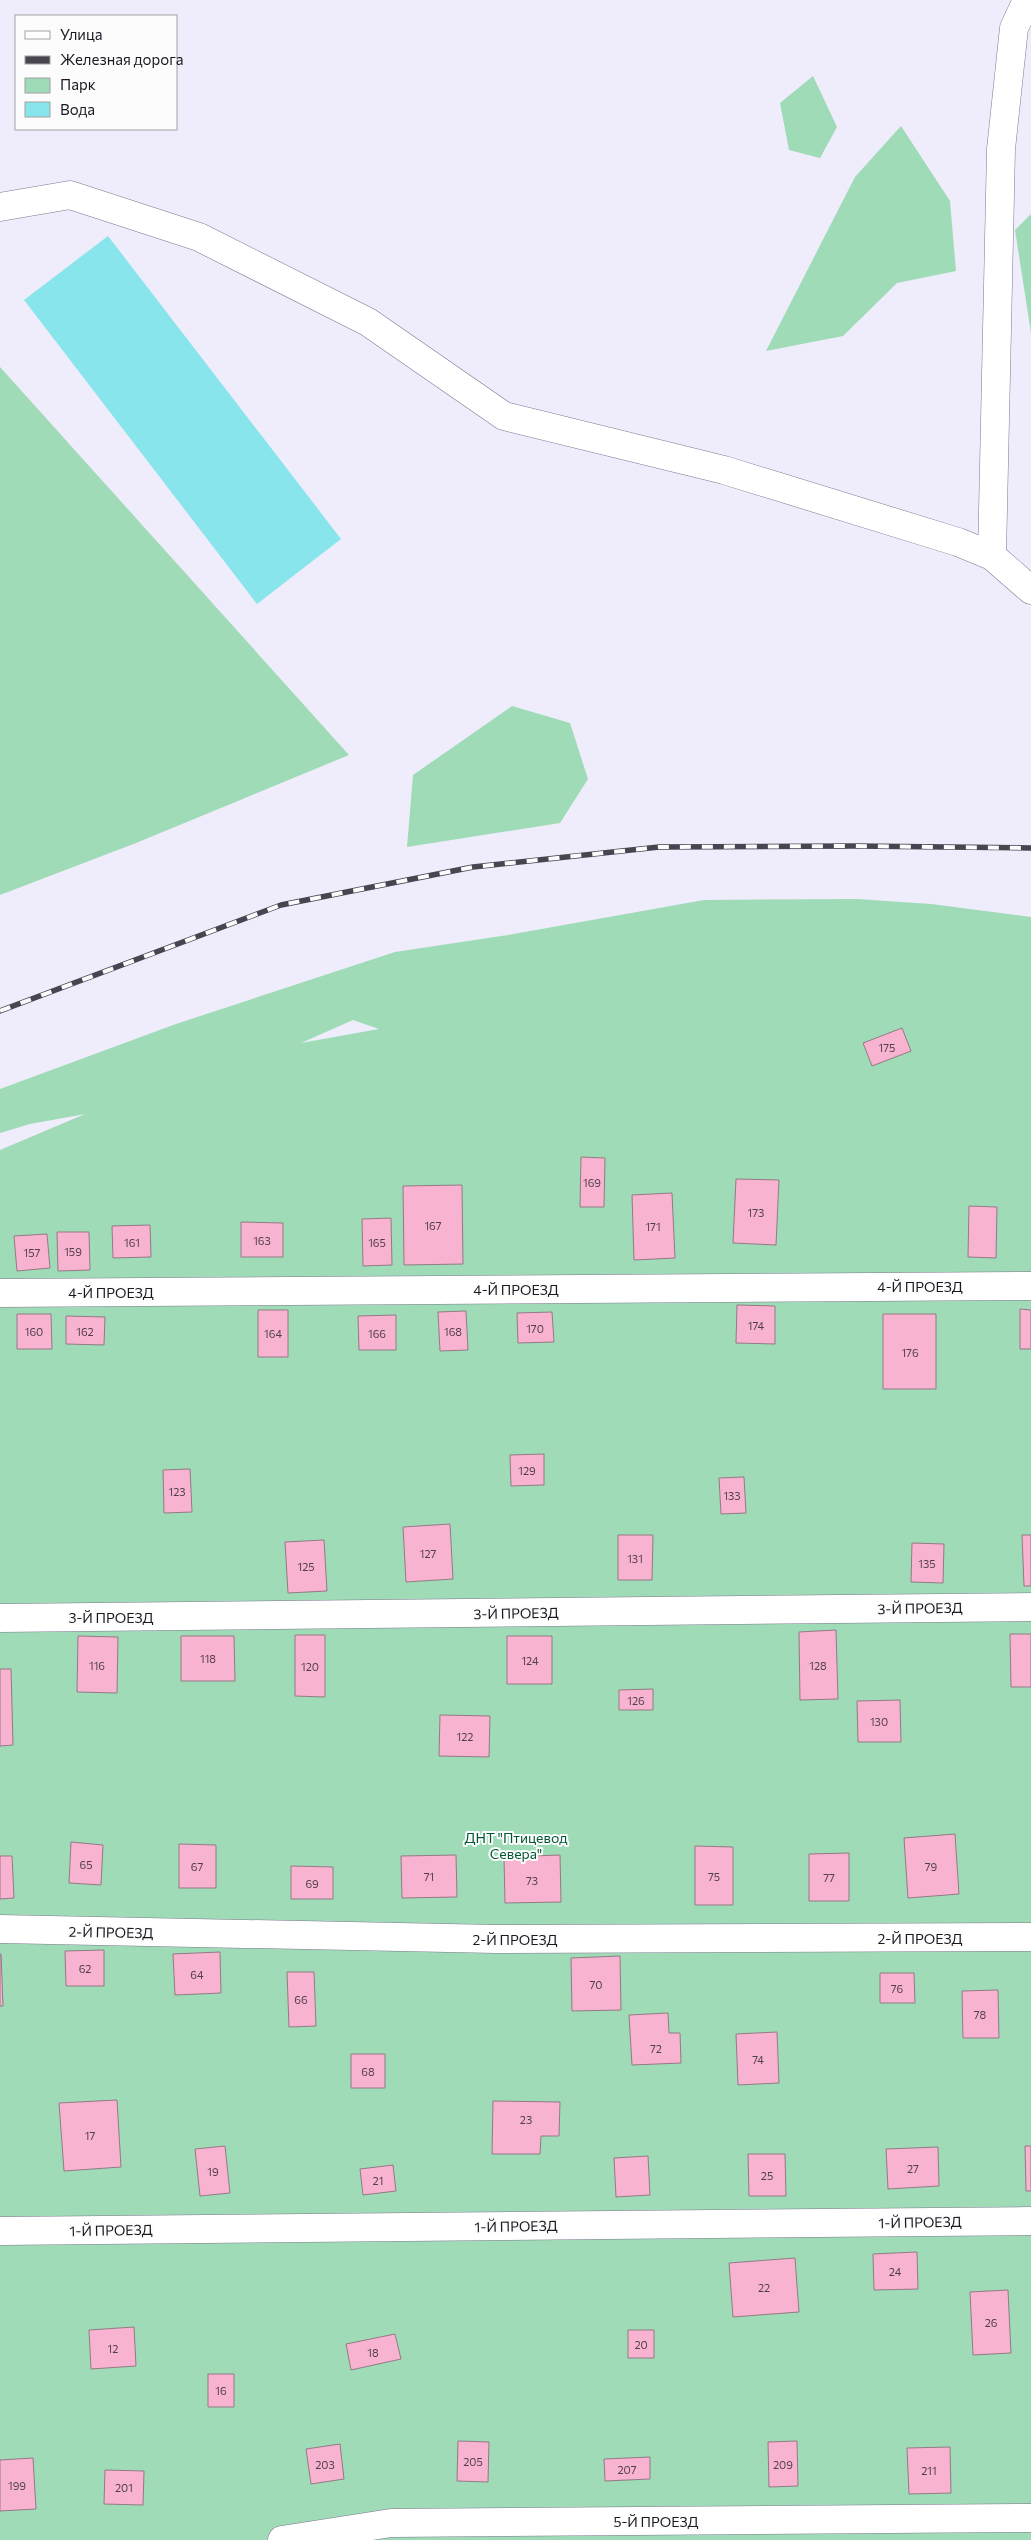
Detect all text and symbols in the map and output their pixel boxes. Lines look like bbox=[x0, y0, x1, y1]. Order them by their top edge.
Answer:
legend bbox=[15, 15, 178, 130]
text: Улица bbox=[60, 25, 102, 43]
text: Железная дорога bbox=[60, 50, 184, 68]
text: Парк bbox=[60, 75, 96, 93]
text: Вода bbox=[60, 100, 95, 118]
house number: 175 bbox=[879, 1041, 895, 1054]
house number: 169 bbox=[583, 1176, 601, 1189]
house number: 173 bbox=[748, 1206, 764, 1219]
house number: 167 bbox=[424, 1219, 442, 1232]
house number: 171 bbox=[645, 1220, 661, 1233]
house number: 163 bbox=[253, 1234, 271, 1247]
house number: 161 bbox=[124, 1236, 140, 1249]
house number: 165 bbox=[368, 1236, 386, 1249]
house number: 159 bbox=[64, 1245, 82, 1258]
house number: 157 bbox=[24, 1246, 41, 1259]
street label: 4-Й ПРОЕЗД bbox=[877, 1278, 963, 1295]
street label: 4-Й ПРОЕЗД bbox=[473, 1281, 559, 1298]
street label: 4-Й ПРОЕЗД bbox=[68, 1284, 154, 1301]
house number: 174 bbox=[748, 1319, 765, 1332]
house number: 170 bbox=[526, 1322, 544, 1335]
house number: 160 bbox=[25, 1325, 43, 1338]
house number: 162 bbox=[76, 1325, 94, 1338]
house number: 168 bbox=[444, 1325, 462, 1338]
house number: 164 bbox=[264, 1327, 282, 1340]
house number: 166 bbox=[368, 1327, 386, 1340]
house number: 176 bbox=[901, 1346, 919, 1359]
house number: 129 bbox=[518, 1464, 536, 1477]
house number: 123 bbox=[168, 1485, 186, 1498]
house number: 133 bbox=[723, 1489, 741, 1502]
house number: 127 bbox=[420, 1547, 436, 1560]
house number: 131 bbox=[627, 1552, 643, 1565]
house number: 135 bbox=[918, 1557, 936, 1570]
house number: 125 bbox=[297, 1560, 315, 1573]
street label: 3-Й ПРОЕЗД bbox=[877, 1599, 963, 1617]
street label: 3-Й ПРОЕЗД bbox=[473, 1604, 559, 1622]
street label: 3-Й ПРОЕЗД bbox=[68, 1609, 154, 1626]
house number: 118 bbox=[200, 1652, 216, 1665]
house number: 124 bbox=[521, 1654, 539, 1667]
house number: 116 bbox=[89, 1659, 105, 1672]
house number: 128 bbox=[809, 1659, 827, 1672]
house number: 120 bbox=[301, 1660, 319, 1673]
house number: 126 bbox=[627, 1694, 645, 1707]
house number: 130 bbox=[870, 1715, 888, 1728]
house number: 122 bbox=[457, 1730, 473, 1743]
park label: ДНТ "Птицевод Севера" bbox=[465, 1829, 567, 1862]
house number: 65 bbox=[80, 1858, 93, 1871]
house number: 67 bbox=[191, 1860, 203, 1873]
house number: 79 bbox=[925, 1860, 938, 1873]
house number: 71 bbox=[424, 1870, 434, 1883]
house number: 75 bbox=[708, 1870, 720, 1883]
house number: 77 bbox=[823, 1871, 835, 1884]
house number: 73 bbox=[526, 1874, 538, 1887]
house number: 69 bbox=[305, 1877, 319, 1890]
street label: 2-Й ПРОЕЗД bbox=[68, 1923, 154, 1941]
street label: 2-Й ПРОЕЗД bbox=[878, 1930, 962, 1947]
street label: 2-Й ПРОЕЗД bbox=[473, 1931, 557, 1948]
house number: 62 bbox=[79, 1962, 91, 1975]
house number: 64 bbox=[190, 1968, 204, 1981]
house number: 70 bbox=[590, 1978, 602, 1991]
house number: 76 bbox=[891, 1982, 904, 1995]
house number: 66 bbox=[294, 1993, 308, 2006]
house number: 78 bbox=[974, 2008, 987, 2021]
house number: 72 bbox=[650, 2042, 662, 2055]
house number: 74 bbox=[752, 2053, 764, 2066]
house number: 68 bbox=[361, 2065, 375, 2078]
house number: 23 bbox=[520, 2113, 532, 2126]
house number: 17 bbox=[85, 2129, 95, 2142]
house number: 27 bbox=[907, 2162, 919, 2175]
house number: 19 bbox=[207, 2165, 219, 2178]
house number: 25 bbox=[761, 2169, 773, 2182]
house number: 21 bbox=[373, 2174, 383, 2187]
street label: 1-Й ПРОЕЗД bbox=[878, 2213, 962, 2231]
street label: 1-Й ПРОЕЗД bbox=[474, 2217, 558, 2235]
street label: 1-Й ПРОЕЗД bbox=[69, 2221, 153, 2239]
house number: 24 bbox=[889, 2265, 902, 2278]
house number: 22 bbox=[758, 2281, 770, 2294]
house number: 26 bbox=[985, 2316, 998, 2329]
house number: 20 bbox=[634, 2338, 648, 2351]
house number: 12 bbox=[108, 2342, 118, 2355]
house number: 18 bbox=[367, 2346, 379, 2359]
house number: 16 bbox=[215, 2384, 227, 2397]
house number: 205 bbox=[463, 2455, 483, 2468]
house number: 203 bbox=[315, 2458, 335, 2471]
house number: 209 bbox=[773, 2458, 793, 2471]
house number: 207 bbox=[617, 2463, 637, 2476]
house number: 211 bbox=[921, 2464, 937, 2477]
house number: 199 bbox=[8, 2479, 26, 2492]
house number: 201 bbox=[115, 2481, 133, 2494]
street label: 5-Й ПРОЕЗД bbox=[613, 2513, 699, 2530]

